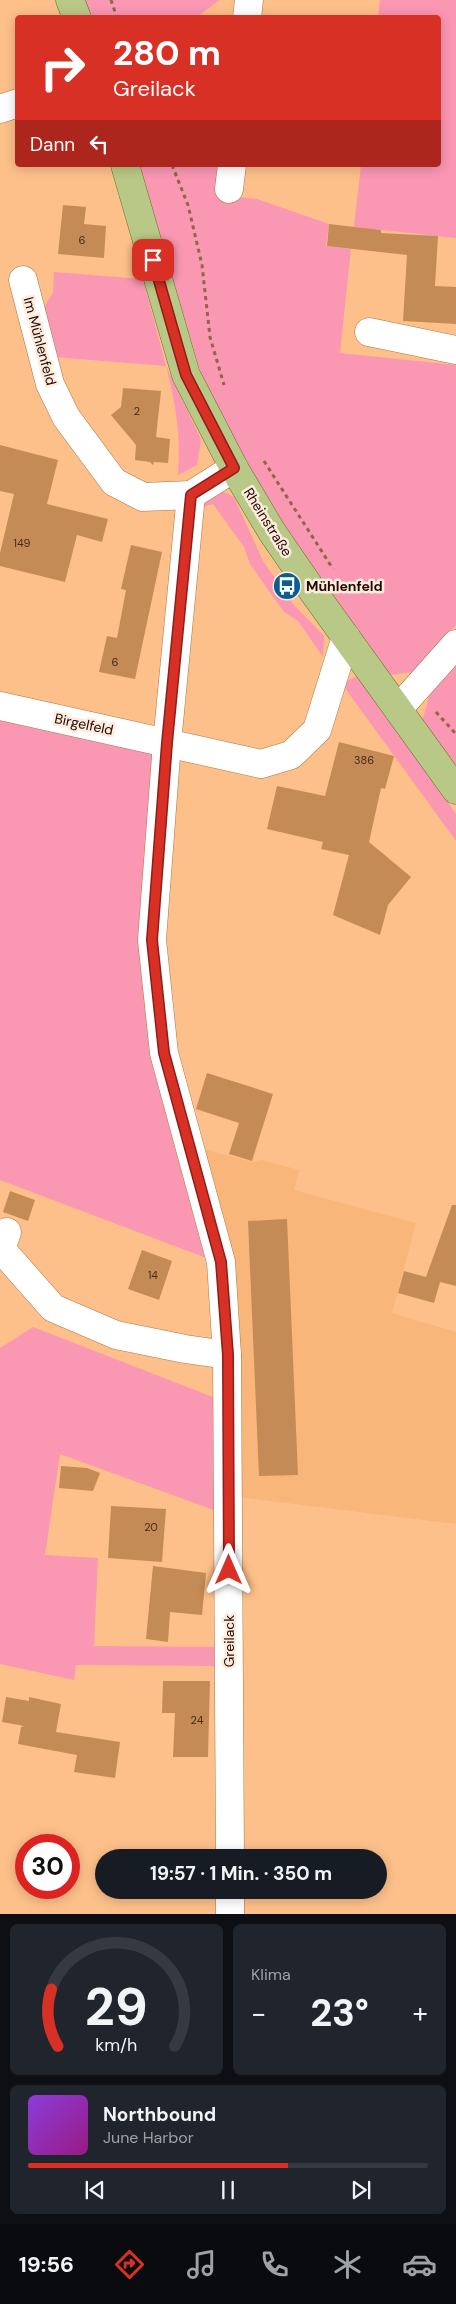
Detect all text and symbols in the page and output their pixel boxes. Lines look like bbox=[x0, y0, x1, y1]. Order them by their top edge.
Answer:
text: 280 m bbox=[113, 30, 221, 76]
icon: right bbox=[30, 35, 95, 100]
text: Greilack bbox=[113, 74, 196, 103]
icon: left bbox=[85, 130, 113, 158]
text: Dann bbox=[30, 132, 75, 157]
house number: 6 bbox=[79, 233, 86, 247]
pin bbox=[132, 239, 174, 281]
icon: arrive bbox=[139, 246, 167, 274]
street label: Im Mühlenfeld bbox=[20, 295, 60, 387]
house number: 2 bbox=[134, 404, 140, 418]
street label: Rheinstraße bbox=[240, 484, 296, 560]
house number: 149 bbox=[13, 536, 31, 550]
bus stop icon: Mühlenfeld bbox=[272, 571, 302, 601]
place label: Mühlenfeld bbox=[306, 577, 383, 595]
house number: 6 bbox=[112, 655, 119, 669]
street label: Birgelfeld bbox=[53, 709, 115, 739]
house number: 386 bbox=[354, 753, 374, 767]
house number: 14 bbox=[148, 1268, 158, 1282]
house number: 20 bbox=[144, 1520, 158, 1534]
position arrow bbox=[202, 1543, 254, 1595]
street label: Greilack bbox=[220, 1615, 238, 1667]
house number: 24 bbox=[191, 1713, 204, 1727]
speed limit sign: 30 bbox=[15, 1834, 80, 1899]
text: 19:57 · 1 Min. · 350 m bbox=[150, 1861, 332, 1886]
text: Klima bbox=[251, 1964, 291, 1985]
text: 29 bbox=[85, 1973, 148, 2041]
text: 23° bbox=[310, 1988, 369, 2038]
text: − bbox=[251, 1995, 266, 2032]
text: + bbox=[413, 1995, 428, 2032]
text: km/h bbox=[95, 2033, 138, 2057]
text: Northbound bbox=[103, 2102, 216, 2127]
text: June Harbor bbox=[103, 2127, 194, 2148]
icon: previous bbox=[81, 2176, 109, 2204]
icon: pause bbox=[214, 2176, 242, 2204]
icon: next bbox=[347, 2176, 375, 2204]
icon: directions bbox=[112, 2247, 147, 2282]
icon: music bbox=[184, 2247, 219, 2282]
icon: phone bbox=[257, 2247, 292, 2282]
icon: climate bbox=[330, 2247, 365, 2282]
icon: car bbox=[402, 2247, 437, 2282]
text: 19:56 bbox=[19, 2250, 74, 2279]

